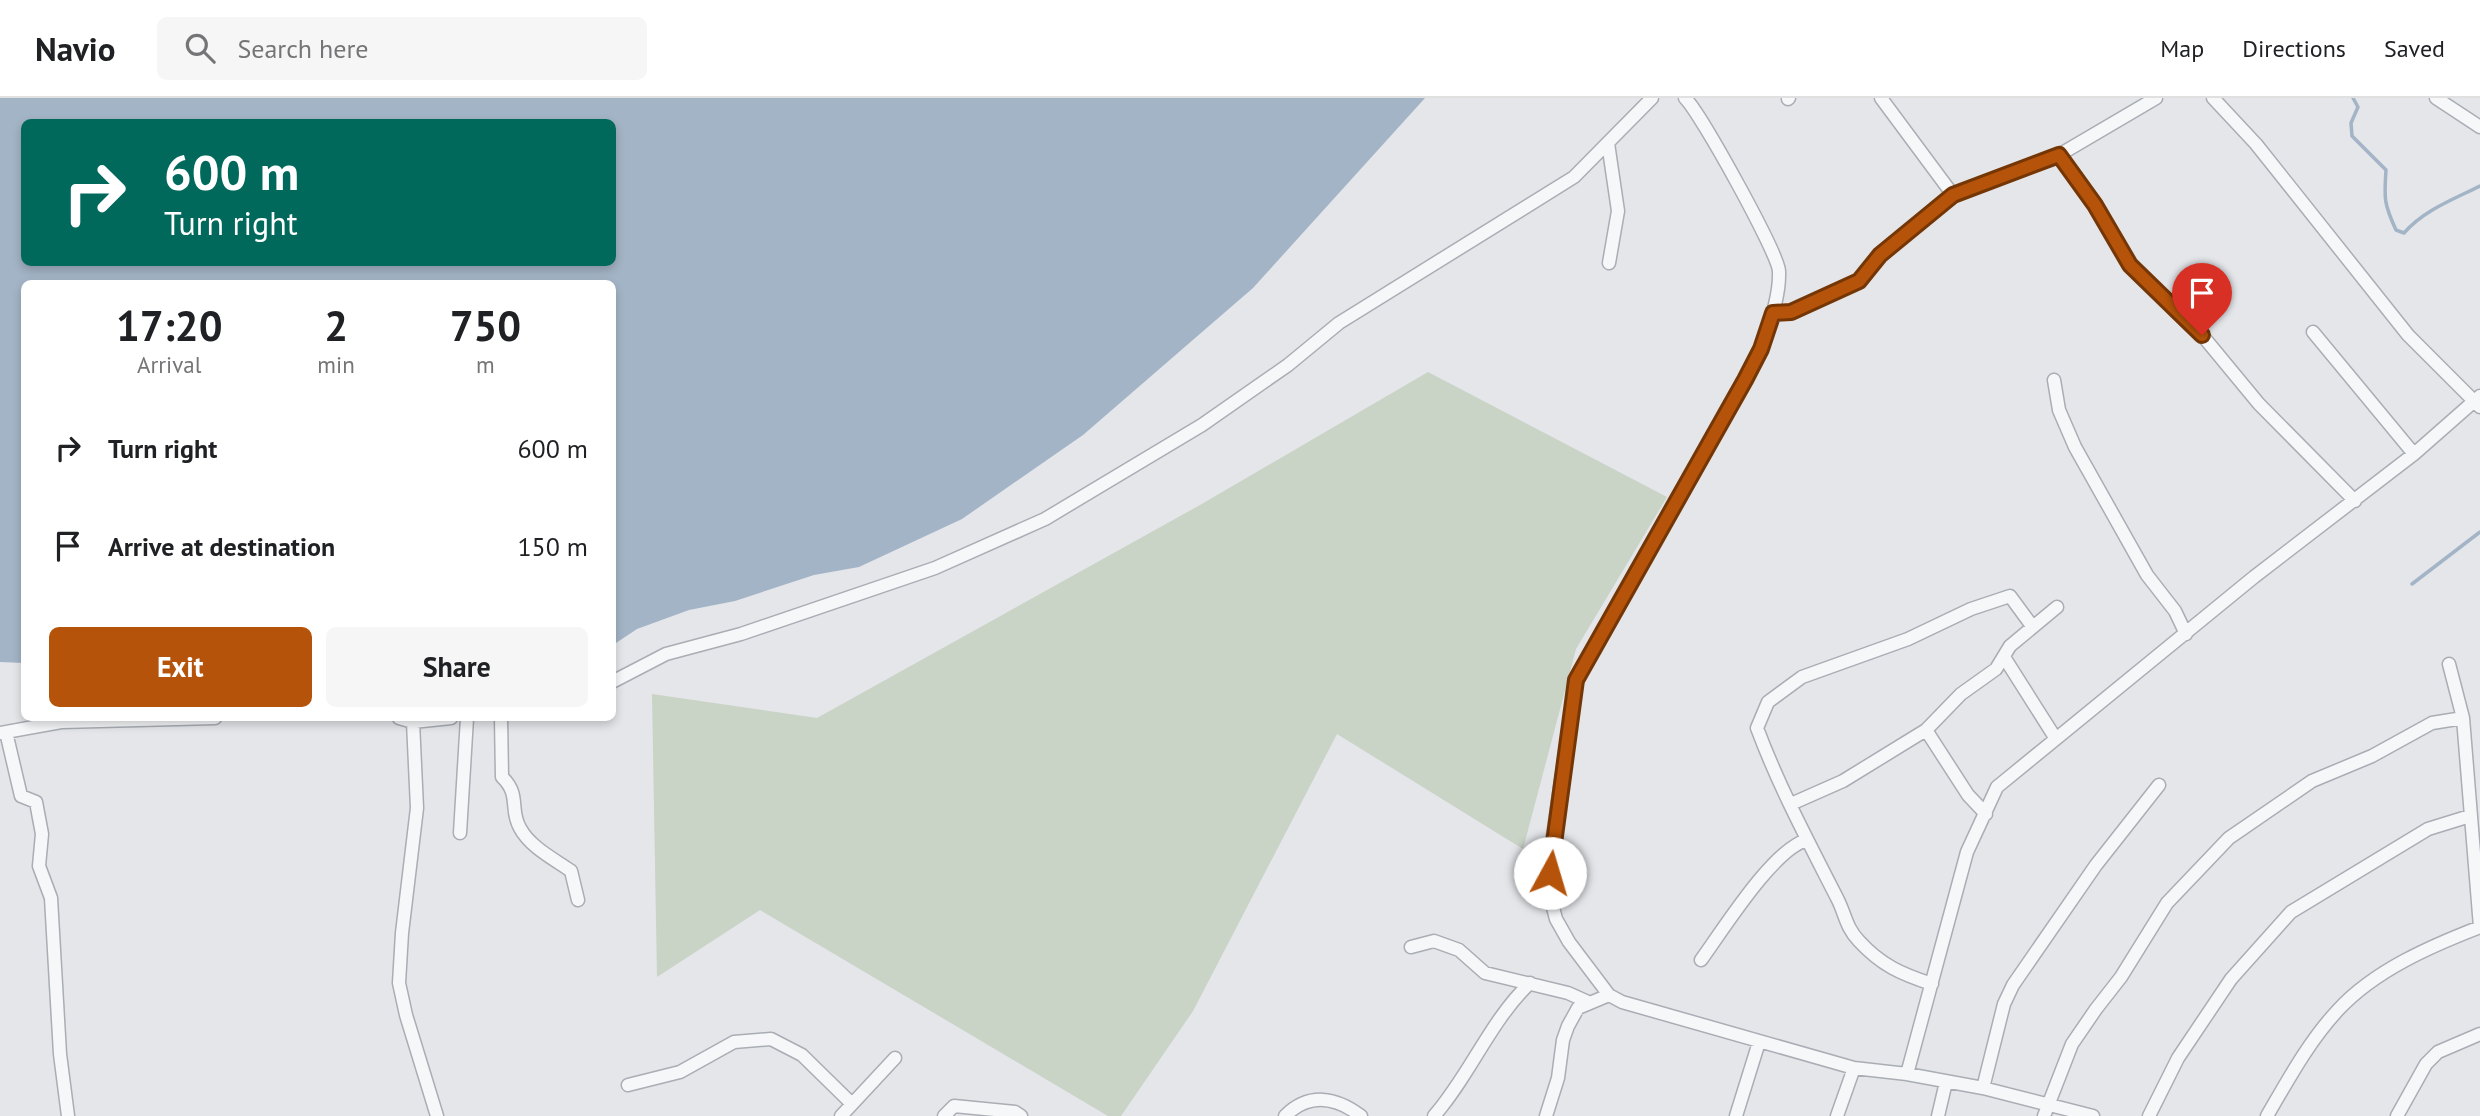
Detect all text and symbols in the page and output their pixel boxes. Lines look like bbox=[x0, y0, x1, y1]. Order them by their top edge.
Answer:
search box bbox=[157, 17, 647, 80]
text: Navio bbox=[35, 27, 115, 70]
icon: search bbox=[181, 29, 219, 67]
text: Search here bbox=[237, 32, 369, 65]
text: Map bbox=[2160, 33, 2204, 64]
text: Directions bbox=[2242, 33, 2346, 64]
text: Saved bbox=[2384, 33, 2445, 64]
text: 600 m bbox=[164, 140, 299, 204]
icon: right bbox=[49, 147, 140, 238]
text: Turn right bbox=[164, 202, 298, 244]
pin bbox=[2172, 263, 2232, 335]
icon: arrive bbox=[2183, 274, 2221, 312]
text: 17:20 bbox=[116, 298, 222, 353]
text: 2 bbox=[324, 298, 348, 353]
text: 750 bbox=[450, 298, 521, 353]
text: Arrival bbox=[137, 350, 201, 379]
text: min bbox=[317, 350, 355, 379]
text: m bbox=[476, 350, 495, 379]
icon: right bbox=[49, 429, 87, 467]
text: Turn right bbox=[108, 432, 217, 465]
text: 600 m bbox=[517, 432, 588, 465]
icon: arrive bbox=[49, 527, 87, 565]
text: Arrive at destination bbox=[108, 530, 335, 563]
text: 150 m bbox=[517, 530, 588, 563]
button: Exit bbox=[49, 627, 312, 707]
button: Share bbox=[326, 627, 588, 707]
position arrow bbox=[1513, 836, 1587, 910]

